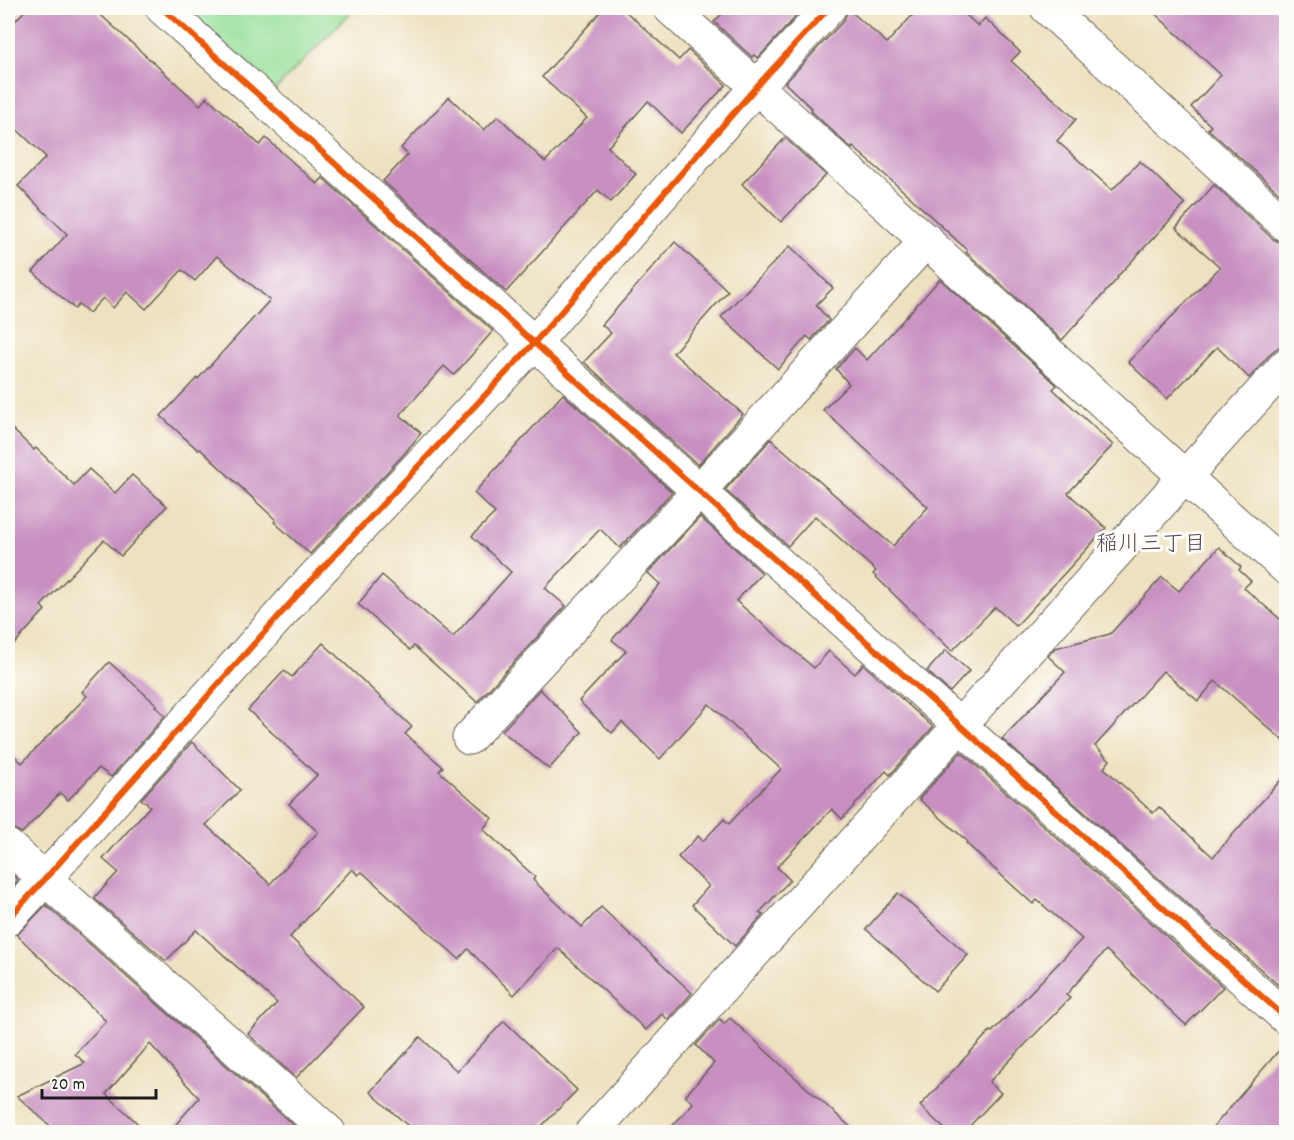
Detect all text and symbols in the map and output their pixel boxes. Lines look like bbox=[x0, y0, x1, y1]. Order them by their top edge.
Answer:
district label: 稲川三丁目 bbox=[1096, 530, 1206, 561]
scale bar bbox=[42, 1062, 156, 1100]
text: 20 m bbox=[51, 1073, 85, 1098]

